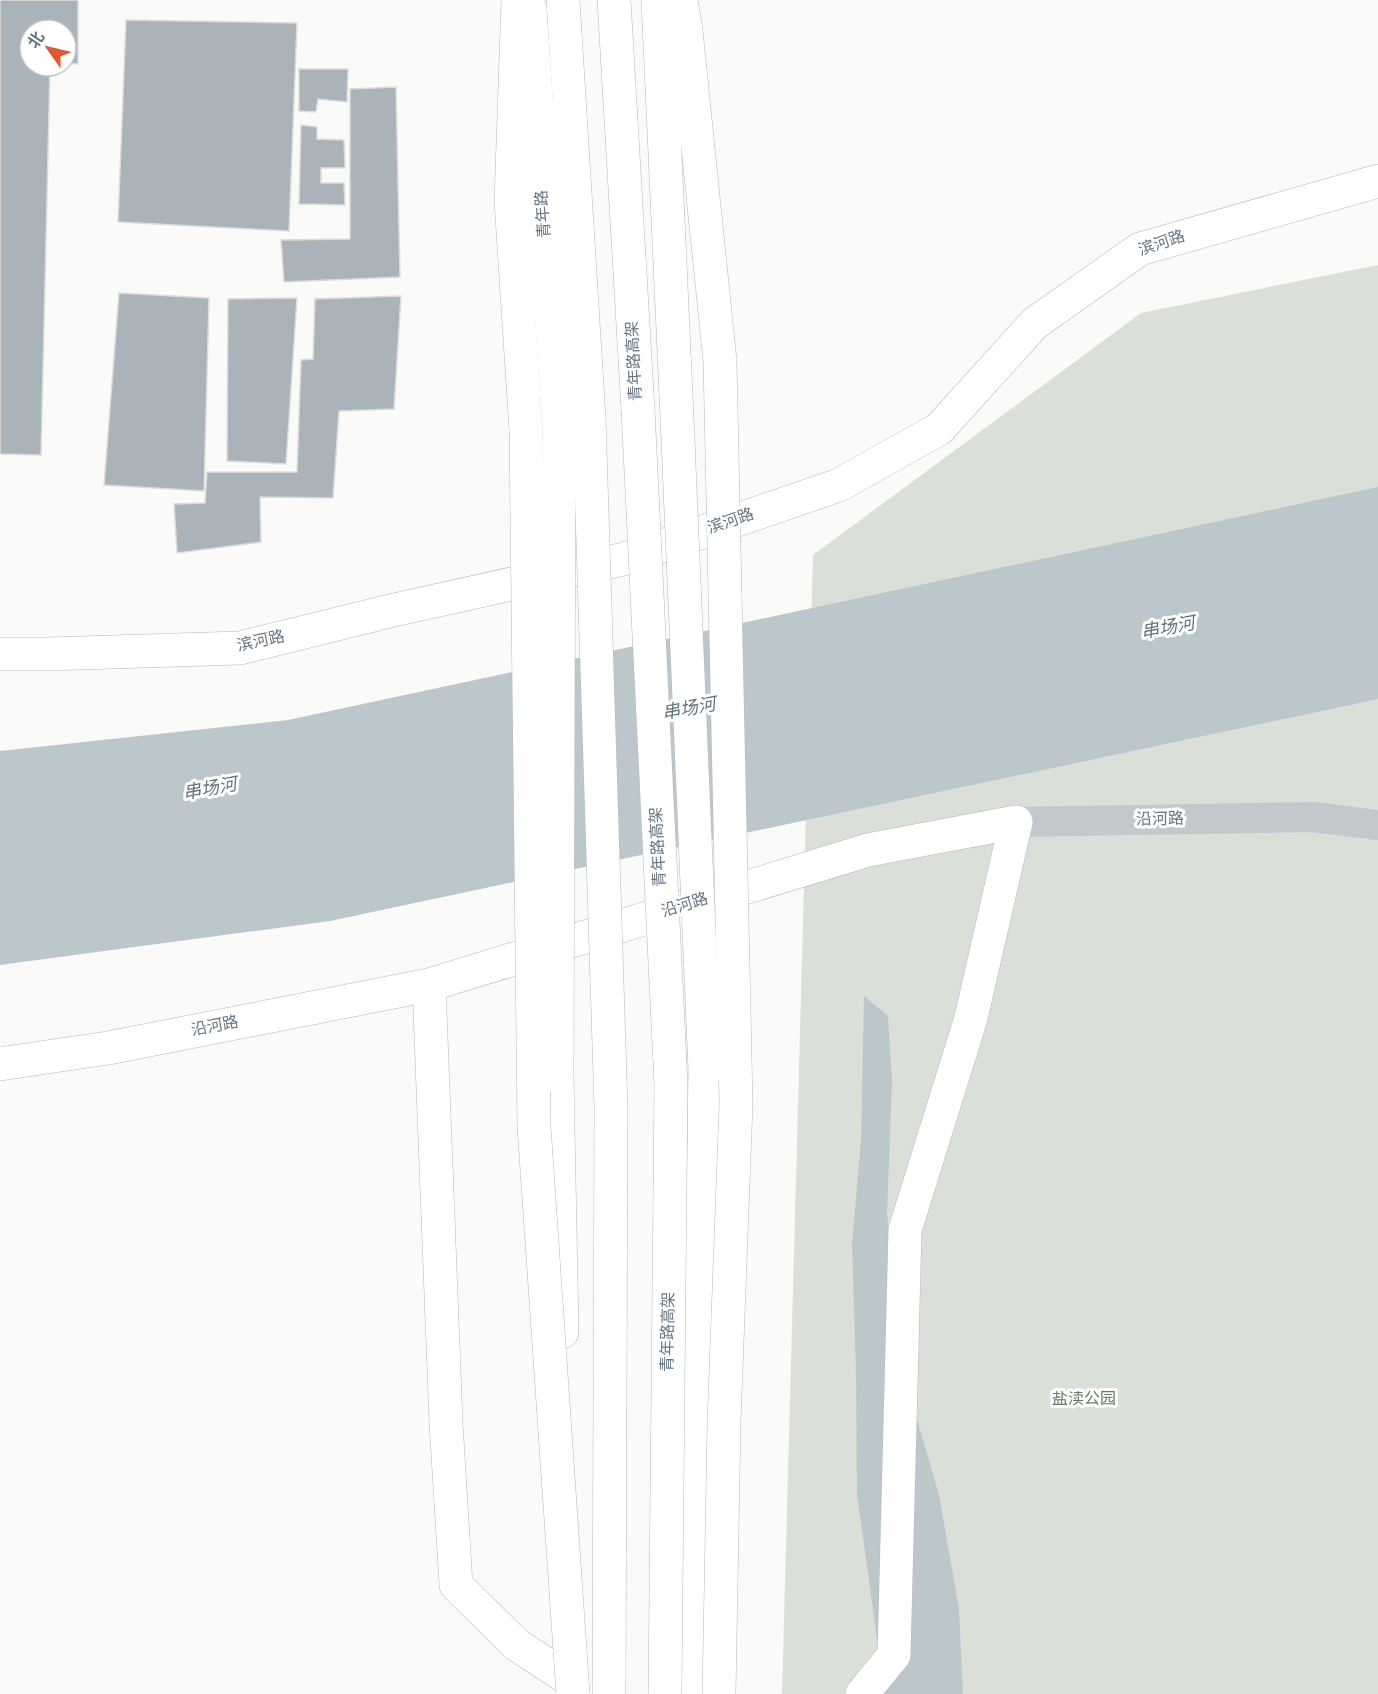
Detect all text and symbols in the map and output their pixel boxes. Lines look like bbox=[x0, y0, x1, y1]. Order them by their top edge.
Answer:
north arrow bbox=[18, 18, 78, 78]
text: 北 bbox=[24, 28, 50, 53]
street label: 青年路 bbox=[532, 189, 556, 239]
street label: 滨河路 bbox=[1136, 227, 1188, 261]
street label: 青年路高架 bbox=[623, 321, 647, 401]
street label: 滨河路 bbox=[705, 505, 757, 539]
water label: 串场河 bbox=[1139, 612, 1200, 645]
street label: 滨河路 bbox=[235, 627, 287, 657]
water label: 串场河 bbox=[660, 693, 721, 726]
water label: 串场河 bbox=[181, 773, 242, 806]
street label: 青年路高架 bbox=[647, 807, 671, 887]
street label: 沿河路 bbox=[1136, 810, 1184, 830]
street label: 沿河路 bbox=[659, 889, 711, 923]
street label: 沿河路 bbox=[190, 1013, 240, 1041]
street label: 青年路高架 bbox=[658, 1292, 680, 1372]
park label: 盐渎公园 bbox=[1052, 1390, 1116, 1410]

